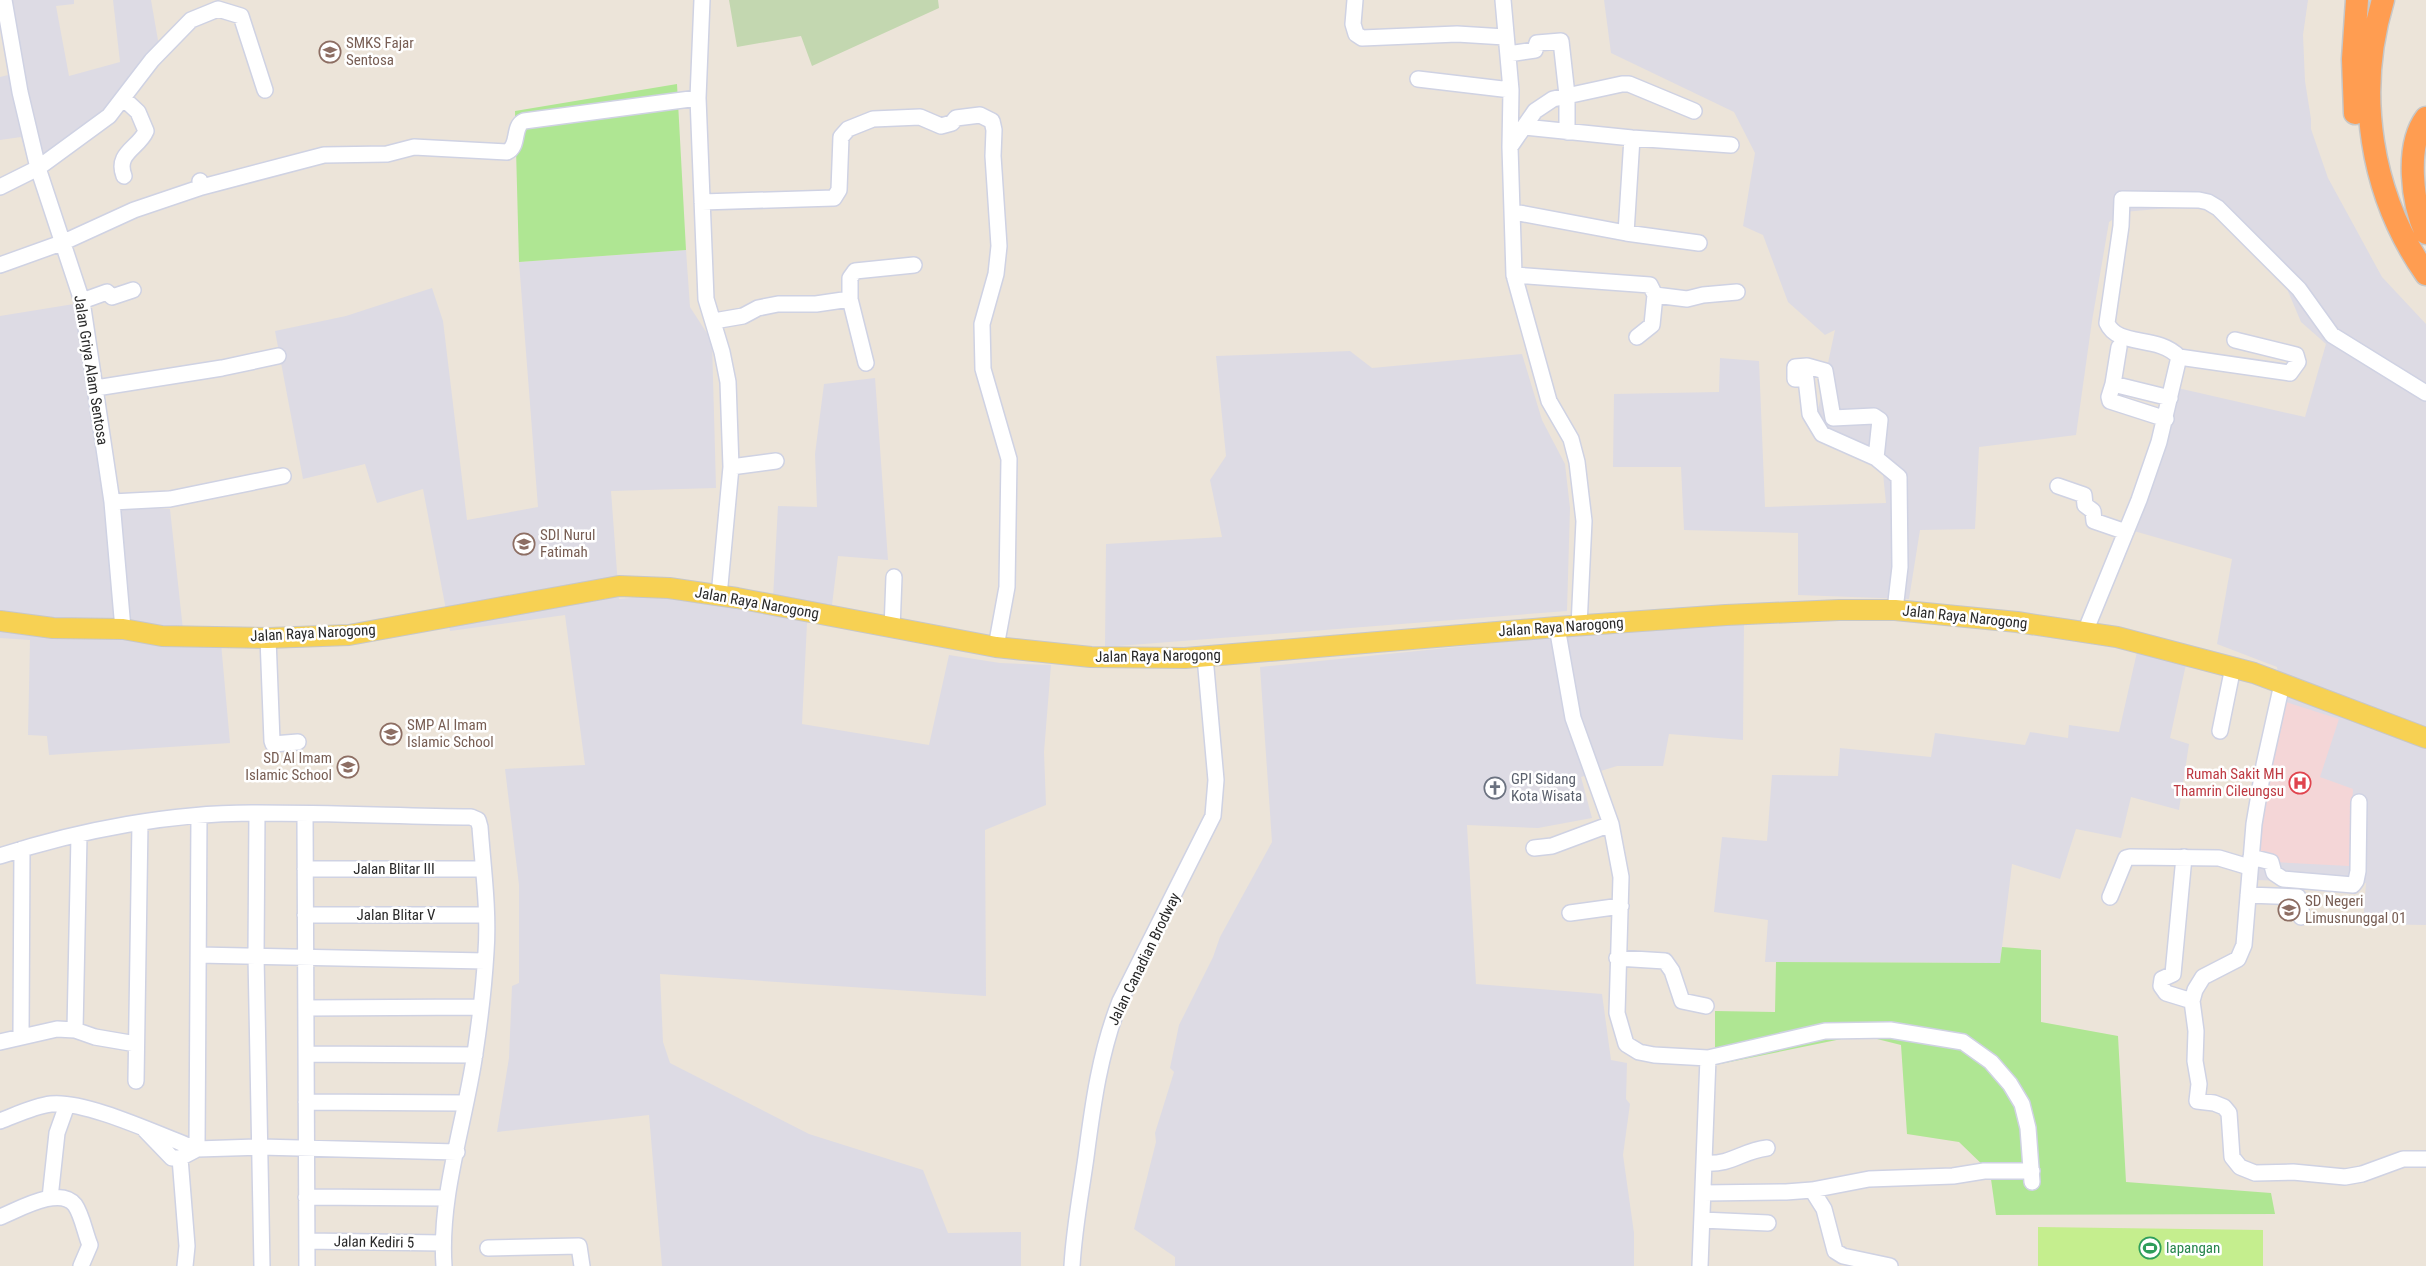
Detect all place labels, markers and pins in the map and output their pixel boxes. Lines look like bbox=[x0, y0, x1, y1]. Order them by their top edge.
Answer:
place label: SMKS Fajar Sentosa bbox=[346, 34, 414, 69]
school or university icon: SMKS Fajar Sentosa bbox=[318, 40, 342, 64]
place label: SDI Nurul Fatimah bbox=[540, 526, 595, 561]
school or university icon: SDI Nurul Fatimah bbox=[512, 532, 536, 556]
place label: SMP Al Imam Islamic School bbox=[407, 716, 494, 751]
school or university icon: SMP Al Imam Islamic School bbox=[379, 722, 403, 746]
place label: SD Al Imam Islamic School bbox=[245, 749, 332, 784]
school or university icon: SD Al Imam Islamic School bbox=[336, 755, 360, 779]
place label: Rumah Sakit MH Thamrin Cileungsu bbox=[2173, 765, 2284, 800]
place label: GPI Sidang Kota Wisata bbox=[1511, 770, 1582, 805]
hospital icon: Rumah Sakit MH Thamrin Cileungsu bbox=[2288, 771, 2312, 795]
church icon: GPI Sidang Kota Wisata bbox=[1483, 776, 1507, 800]
place label: SD Negeri Limusnunggal 01 bbox=[2305, 892, 2406, 927]
school or university icon: SD Negeri Limusnunggal 01 bbox=[2277, 898, 2301, 922]
sports icon: lapangan bbox=[2138, 1236, 2162, 1260]
place label: lapangan bbox=[2166, 1239, 2220, 1257]

